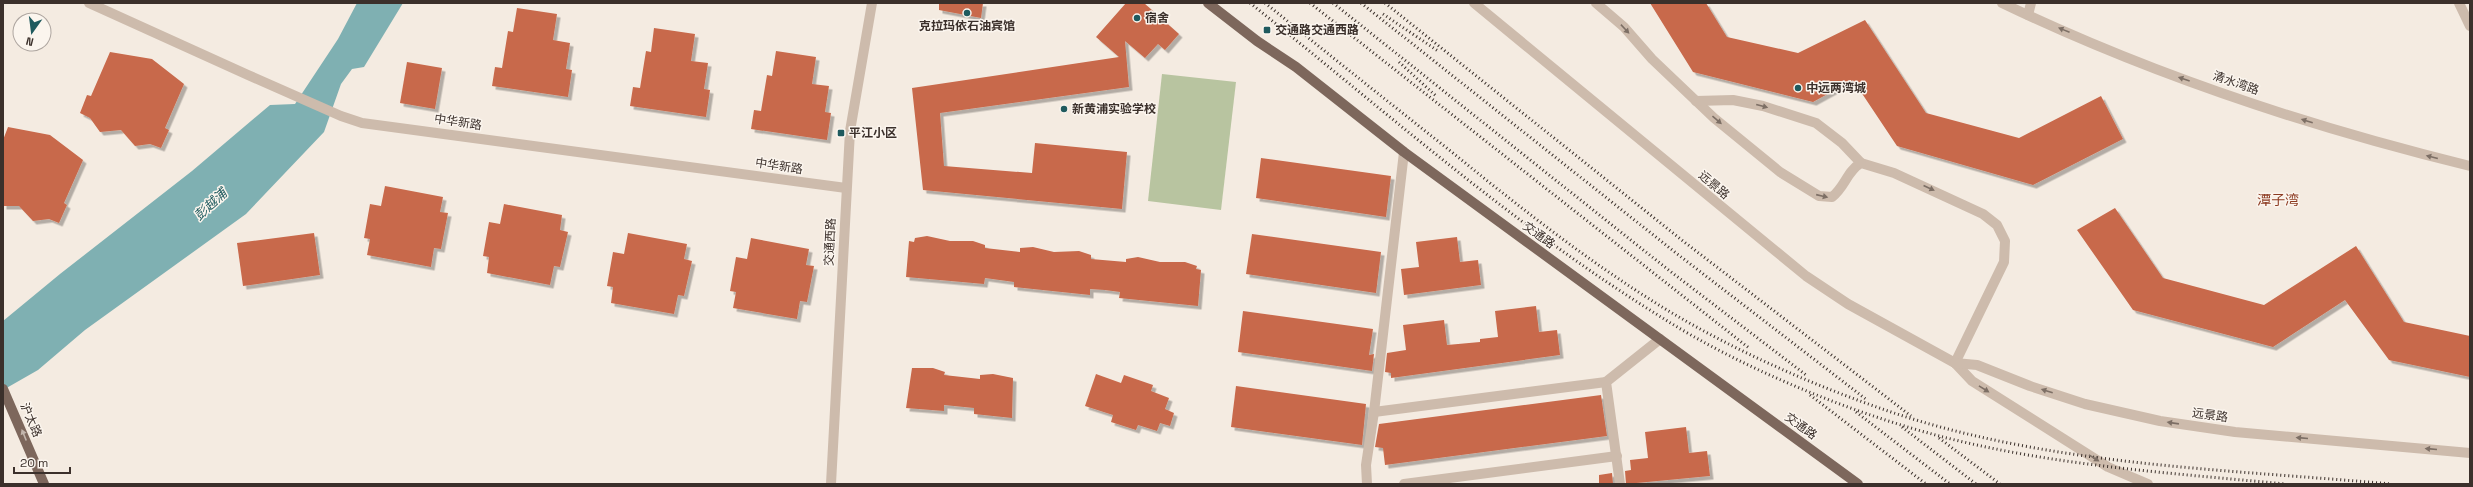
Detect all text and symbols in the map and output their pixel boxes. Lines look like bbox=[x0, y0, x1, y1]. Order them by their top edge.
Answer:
marker: 克拉玛依石油宾馆 bbox=[962, 8, 972, 18]
place label: 宿舍 bbox=[1145, 10, 1169, 26]
north arrow bbox=[12, 12, 52, 52]
marker: 宿舍 bbox=[1132, 13, 1142, 23]
place label: 克拉玛依石油宾馆 bbox=[919, 18, 1015, 34]
place label: 交通路交通西路 bbox=[1275, 22, 1359, 38]
one-way arrow bbox=[1620, 24, 1630, 34]
marker: 交通路交通西路 bbox=[1262, 25, 1272, 35]
one-way arrow bbox=[2057, 27, 2069, 33]
text: N bbox=[24, 34, 35, 49]
street label: 清水湾路 bbox=[2211, 68, 2261, 98]
one-way arrow bbox=[2178, 76, 2190, 82]
place label: 中远两湾城 bbox=[1806, 80, 1866, 96]
marker: 中远两湾城 bbox=[1793, 83, 1803, 93]
place label: 新黄浦实验学校 bbox=[1072, 101, 1156, 117]
one-way arrow bbox=[1756, 103, 1768, 109]
marker: 新黄浦实验学校 bbox=[1059, 104, 1069, 114]
street label: 中华新路 bbox=[433, 111, 483, 133]
one-way arrow bbox=[1712, 116, 1722, 125]
one-way arrow bbox=[2301, 118, 2313, 124]
place label: 平江小区 bbox=[849, 125, 897, 141]
marker: 平江小区 bbox=[836, 128, 846, 138]
one-way arrow bbox=[2426, 154, 2438, 160]
street label: 中华新路 bbox=[754, 155, 804, 177]
street label: 远景路 bbox=[1695, 167, 1733, 203]
water label: 彭越浦 bbox=[190, 183, 232, 224]
one-way arrow bbox=[1923, 185, 1935, 191]
district label: 潭子湾 bbox=[2257, 191, 2299, 209]
one-way arrow bbox=[1815, 193, 1828, 199]
street label: 交通西路 bbox=[821, 218, 839, 266]
street label: 交通路 bbox=[1520, 218, 1558, 252]
one-way arrow bbox=[1978, 385, 1990, 392]
one-way arrow bbox=[2040, 388, 2052, 394]
street label: 沪太路 bbox=[17, 400, 45, 440]
street label: 远景路 bbox=[2191, 405, 2229, 425]
street label: 交通路 bbox=[1782, 409, 1820, 443]
one-way arrow bbox=[2166, 420, 2179, 426]
one-way arrow bbox=[20, 428, 26, 440]
one-way arrow bbox=[2296, 434, 2308, 441]
one-way arrow bbox=[2425, 446, 2437, 453]
scale bar bbox=[14, 449, 70, 475]
one-way arrow bbox=[2089, 454, 2099, 462]
text: 20 m bbox=[20, 455, 48, 471]

